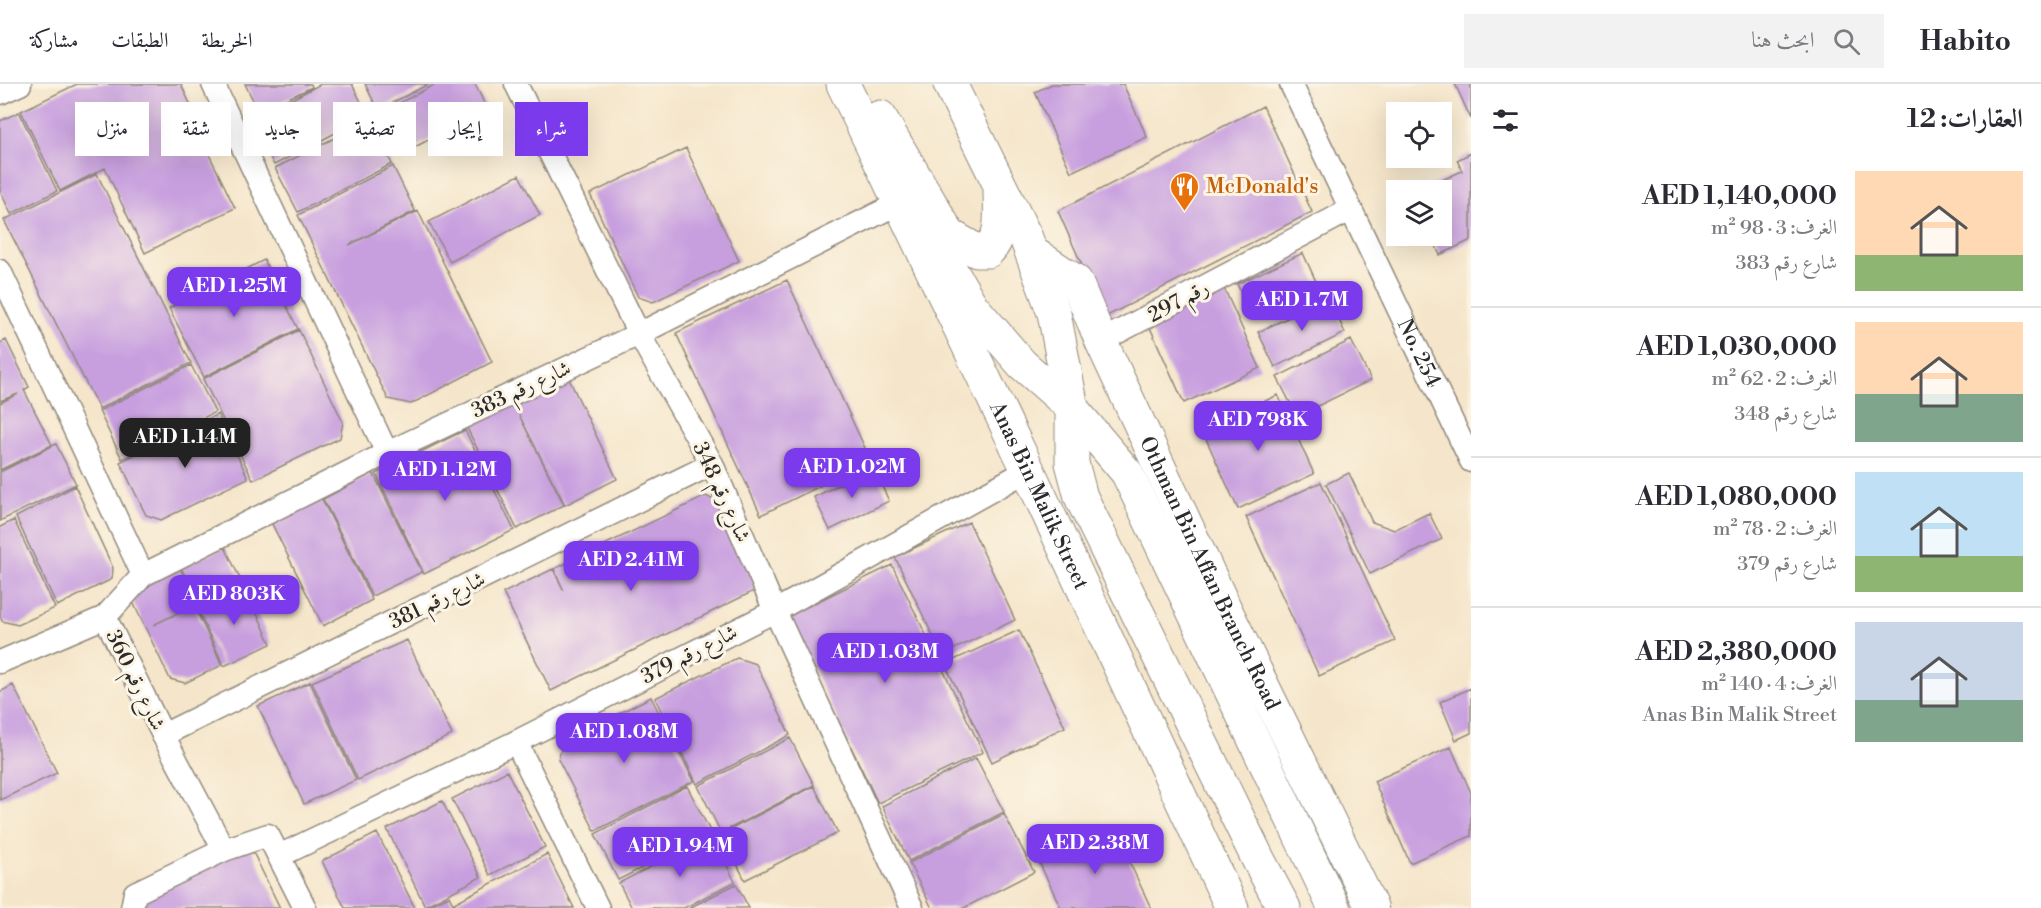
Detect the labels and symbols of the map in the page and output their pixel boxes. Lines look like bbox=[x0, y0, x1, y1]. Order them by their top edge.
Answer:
restaurant icon: McDonald's bbox=[1169, 170, 1201, 212]
place label: McDonald's bbox=[1206, 174, 1318, 200]
pin: AED 1.25M bbox=[165, 267, 303, 318]
street label: رقم 297 bbox=[1144, 275, 1216, 334]
pin: AED 1.7M bbox=[1240, 281, 1364, 332]
street label: No. 254 bbox=[1391, 315, 1446, 392]
street label: شارع رقم 383 bbox=[468, 356, 578, 430]
street label: Anas Bin Malik Street bbox=[983, 397, 1094, 594]
pin: AED 798K bbox=[1196, 401, 1320, 452]
pin: AED 1.14M bbox=[116, 418, 254, 469]
street label: Othman Bin Affan Branch Road bbox=[1133, 433, 1285, 715]
street label: شارع رقم 348 bbox=[681, 438, 756, 549]
pin: AED 1.02M bbox=[783, 448, 921, 499]
pin: AED 1.12M bbox=[376, 451, 514, 502]
pin: AED 2.41M bbox=[562, 541, 700, 592]
street label: شارع رقم 381 bbox=[385, 566, 492, 641]
pin: AED 803K bbox=[172, 575, 296, 626]
street label: شارع رقم 379 bbox=[637, 620, 745, 696]
street label: شارع رقم 360 bbox=[94, 626, 171, 738]
pin: AED 1.03M bbox=[816, 633, 954, 684]
pin: AED 1.08M bbox=[555, 713, 693, 764]
pin: AED 2.38M bbox=[1026, 824, 1164, 875]
pin: AED 1.94M bbox=[611, 827, 749, 878]

